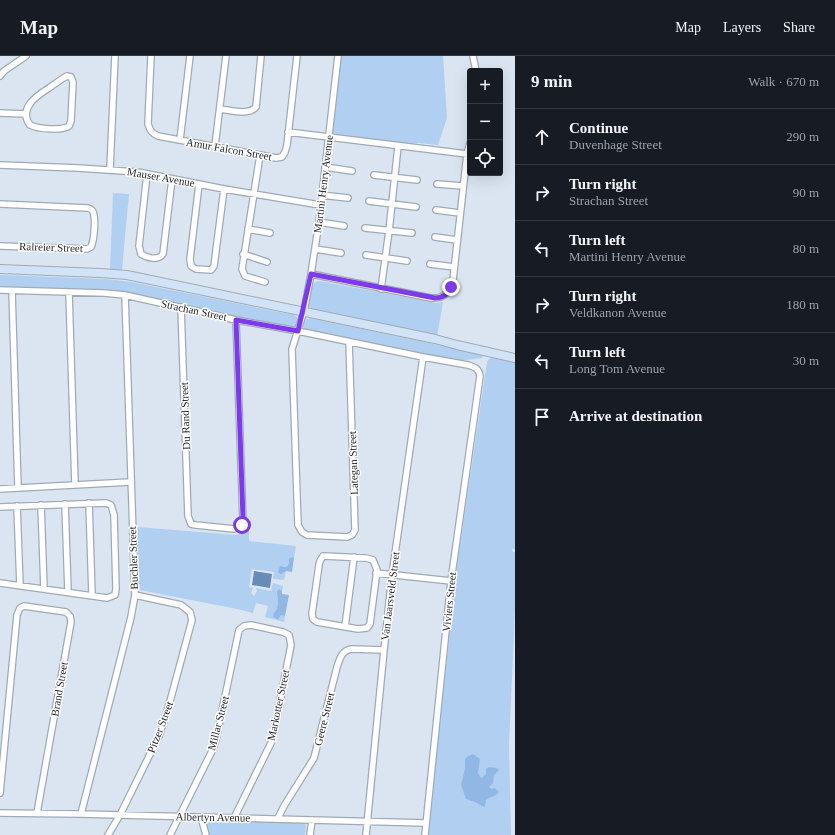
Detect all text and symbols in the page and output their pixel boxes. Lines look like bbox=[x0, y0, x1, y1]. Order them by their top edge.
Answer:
text: Map bbox=[20, 17, 58, 38]
text: Map bbox=[675, 20, 701, 35]
text: Layers bbox=[723, 20, 761, 35]
text: Share bbox=[783, 20, 815, 35]
map controls bbox=[467, 68, 503, 176]
button: + bbox=[467, 68, 503, 104]
text: 9 min bbox=[531, 72, 572, 91]
text: Walk · 670 m bbox=[748, 74, 819, 89]
button: − bbox=[467, 104, 503, 140]
text: Continue bbox=[569, 120, 628, 136]
icon: ahead bbox=[531, 126, 553, 148]
text: 290 m bbox=[786, 129, 819, 144]
street label: Martini Henry Avenue bbox=[311, 134, 335, 234]
street label: Amur Falcon Street bbox=[185, 136, 273, 162]
text: Duvenhage Street bbox=[569, 137, 662, 152]
button: locate bbox=[467, 140, 503, 176]
street label: Mauser Avenue bbox=[126, 165, 196, 189]
text: Turn right bbox=[569, 176, 636, 192]
icon: right bbox=[531, 182, 553, 204]
text: 90 m bbox=[793, 185, 819, 200]
text: Strachan Street bbox=[569, 193, 648, 208]
text: Turn left bbox=[569, 232, 626, 248]
icon: left bbox=[531, 238, 553, 260]
street label: Ralreier Street bbox=[19, 240, 83, 254]
text: 80 m bbox=[793, 241, 819, 256]
text: Martini Henry Avenue bbox=[569, 249, 686, 264]
route end bbox=[442, 278, 460, 296]
text: Turn right bbox=[569, 288, 636, 304]
icon: right bbox=[531, 294, 553, 316]
street label: Strachan Street bbox=[160, 297, 228, 323]
text: 180 m bbox=[786, 297, 819, 312]
text: Veldkanon Avenue bbox=[569, 305, 667, 320]
text: Turn left bbox=[569, 344, 626, 360]
icon: left bbox=[531, 350, 553, 372]
text: 30 m bbox=[793, 353, 819, 368]
text: Long Tom Avenue bbox=[569, 361, 665, 376]
street label: Du Rand Street bbox=[178, 382, 192, 450]
icon: arrive bbox=[531, 406, 553, 428]
text: Arrive at destination bbox=[569, 408, 702, 424]
street label: Lategan Street bbox=[346, 431, 360, 495]
route start bbox=[233, 516, 251, 534]
street label: Buchler Street bbox=[126, 526, 140, 590]
street label: Van Jaarsveld Street bbox=[379, 551, 401, 641]
street label: Viviers Street bbox=[440, 571, 458, 633]
street label: Brand Street bbox=[48, 661, 70, 717]
street label: Markotter Street bbox=[265, 668, 291, 742]
street label: Geere Street bbox=[312, 691, 336, 747]
street label: Millar Street bbox=[205, 694, 231, 752]
street label: Pitzer Street bbox=[145, 700, 175, 754]
street label: Albertyn Avenue bbox=[176, 810, 251, 824]

